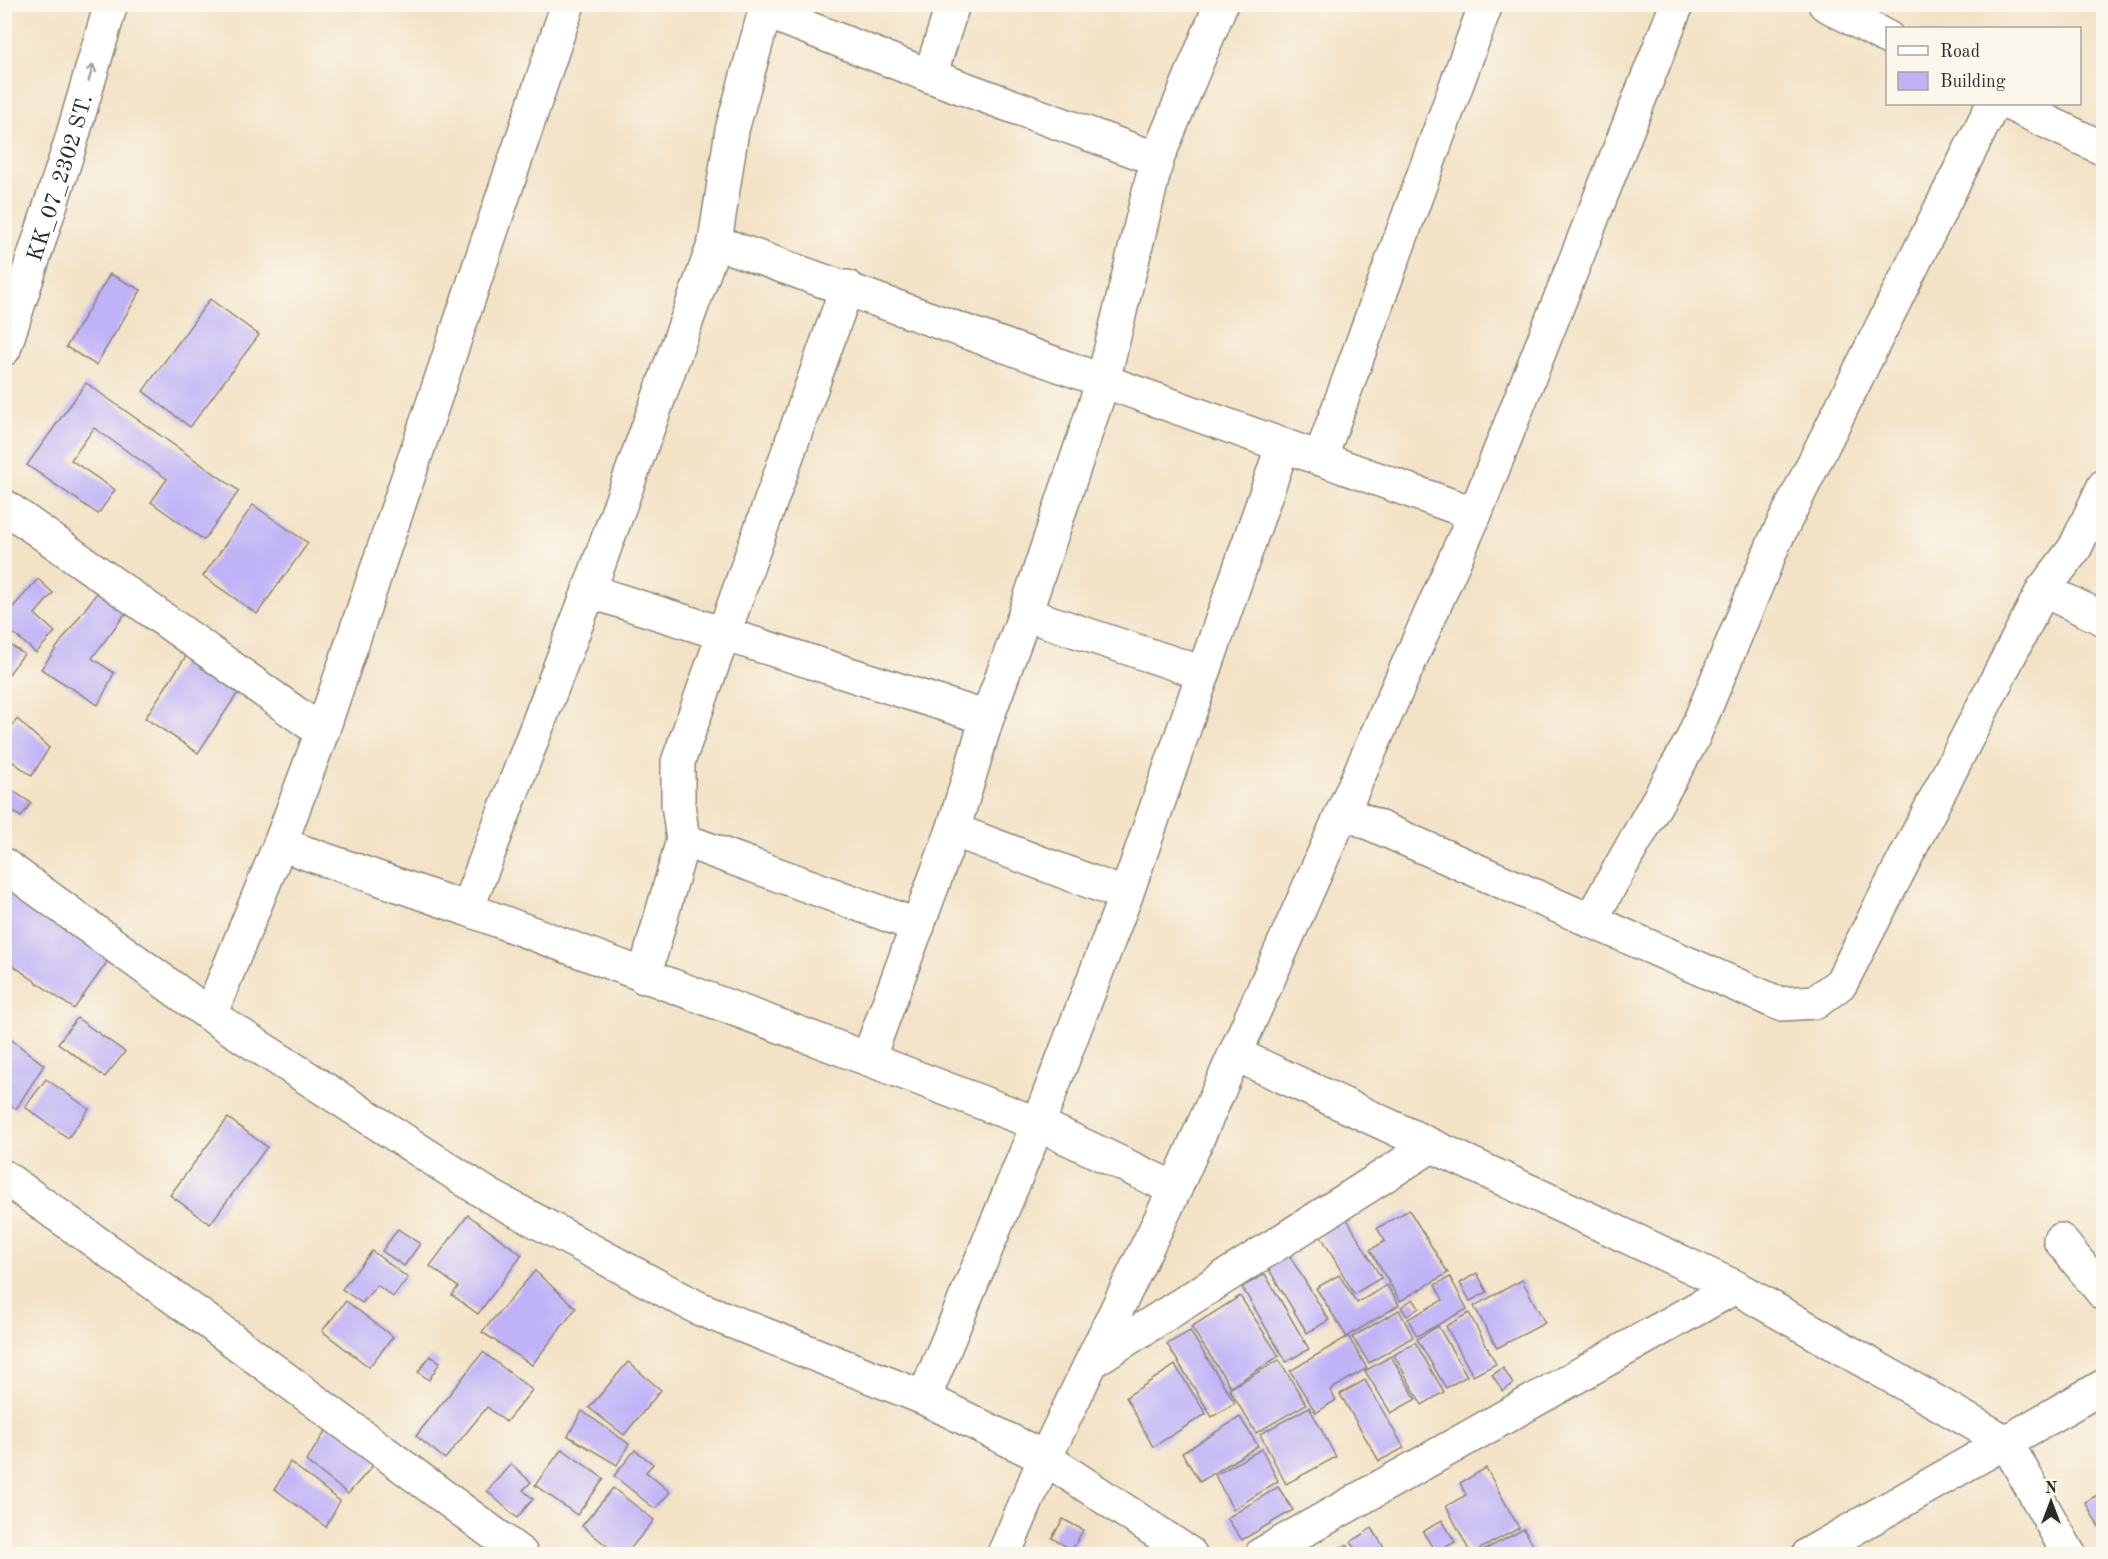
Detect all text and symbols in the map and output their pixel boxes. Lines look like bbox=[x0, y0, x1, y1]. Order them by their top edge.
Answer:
legend bbox=[1886, 27, 2081, 105]
text: Road bbox=[1940, 43, 1980, 61]
one-way arrow bbox=[86, 64, 97, 83]
text: Building bbox=[1940, 73, 2006, 91]
street label: KK_07_2302 ST. bbox=[24, 92, 97, 264]
north arrow bbox=[2021, 1472, 2081, 1532]
text: N bbox=[2045, 1481, 2058, 1497]

